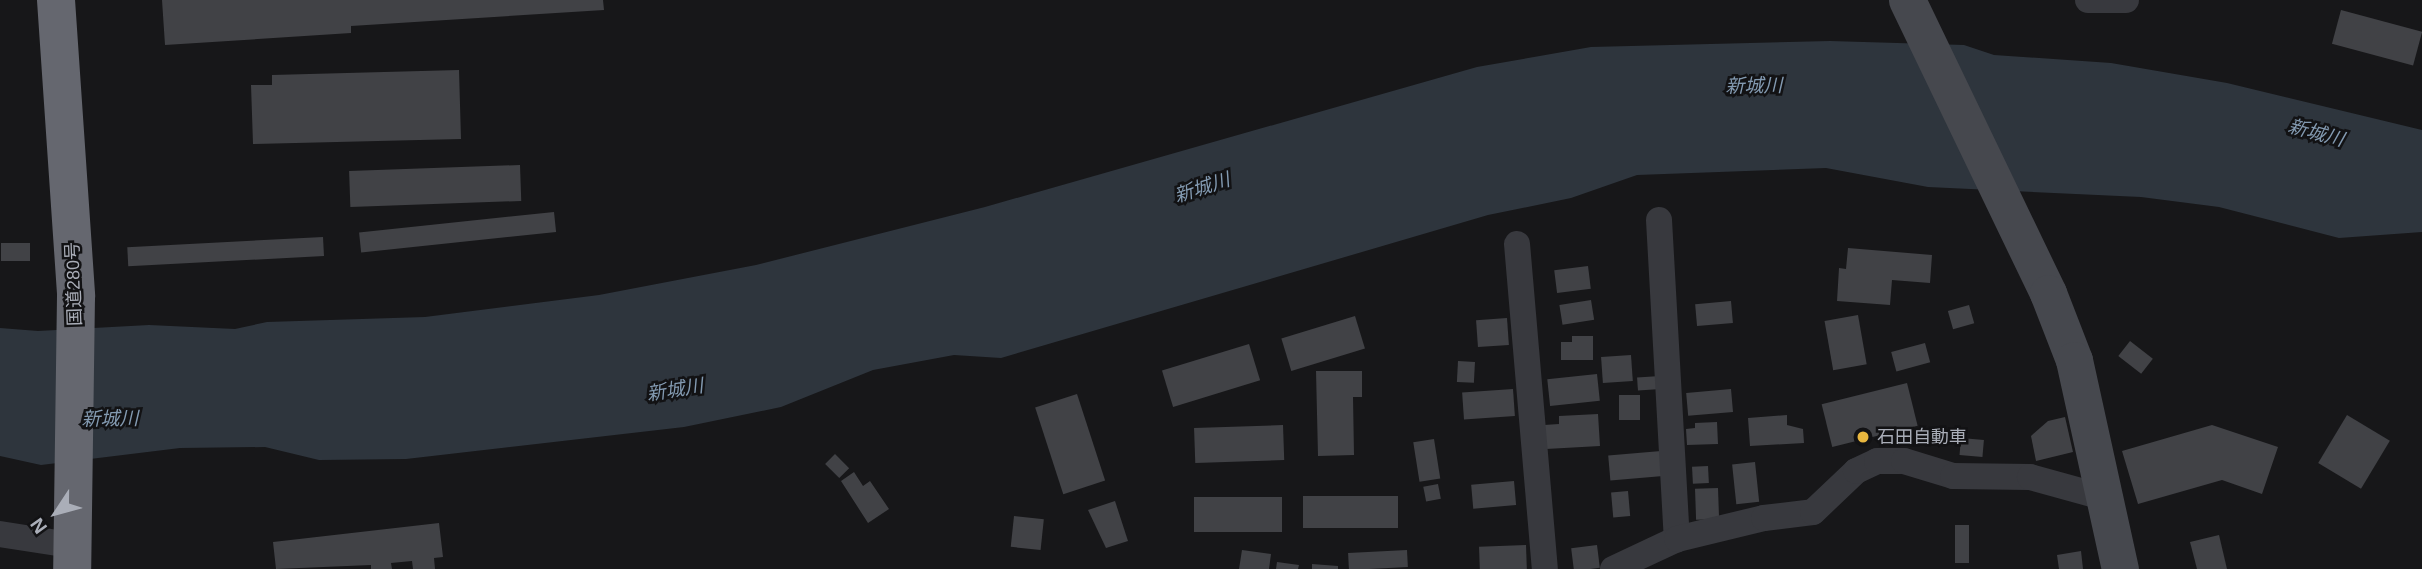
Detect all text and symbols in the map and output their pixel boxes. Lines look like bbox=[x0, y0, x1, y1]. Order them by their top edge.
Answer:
water label: 新城川 bbox=[1725, 74, 1783, 98]
water label: 新城川 bbox=[2286, 115, 2346, 151]
water label: 新城川 bbox=[1171, 168, 1233, 208]
street label: 国道280号 bbox=[62, 242, 86, 326]
water label: 新城川 bbox=[645, 374, 705, 406]
water label: 新城川 bbox=[81, 407, 139, 431]
place label: 石田自動車 bbox=[1877, 426, 1967, 448]
marker: 石田自動車 bbox=[1855, 429, 1871, 445]
north arrow bbox=[21, 478, 91, 548]
text: N bbox=[26, 514, 51, 537]

